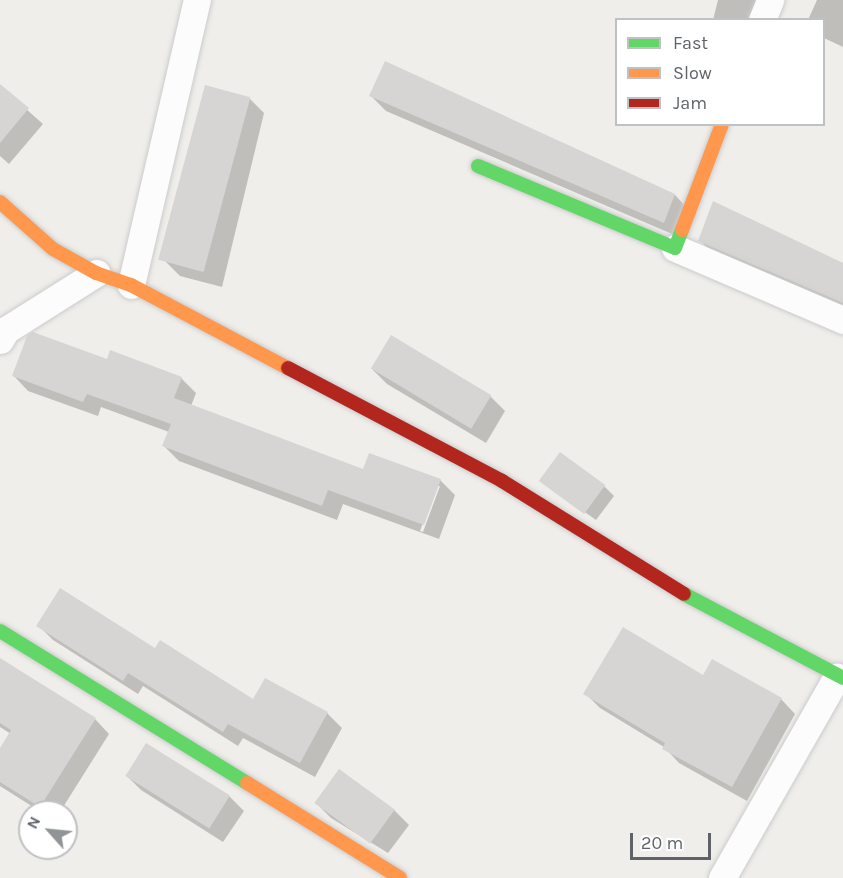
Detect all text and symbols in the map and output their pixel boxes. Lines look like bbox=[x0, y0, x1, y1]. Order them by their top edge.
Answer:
legend bbox=[615, 18, 825, 126]
text: Fast bbox=[673, 32, 708, 54]
text: Slow bbox=[673, 62, 712, 84]
text: Jam bbox=[673, 92, 707, 114]
north arrow bbox=[18, 800, 78, 860]
text: N bbox=[22, 813, 44, 832]
scale bar bbox=[633, 821, 714, 859]
text: 20 m bbox=[641, 832, 683, 854]

